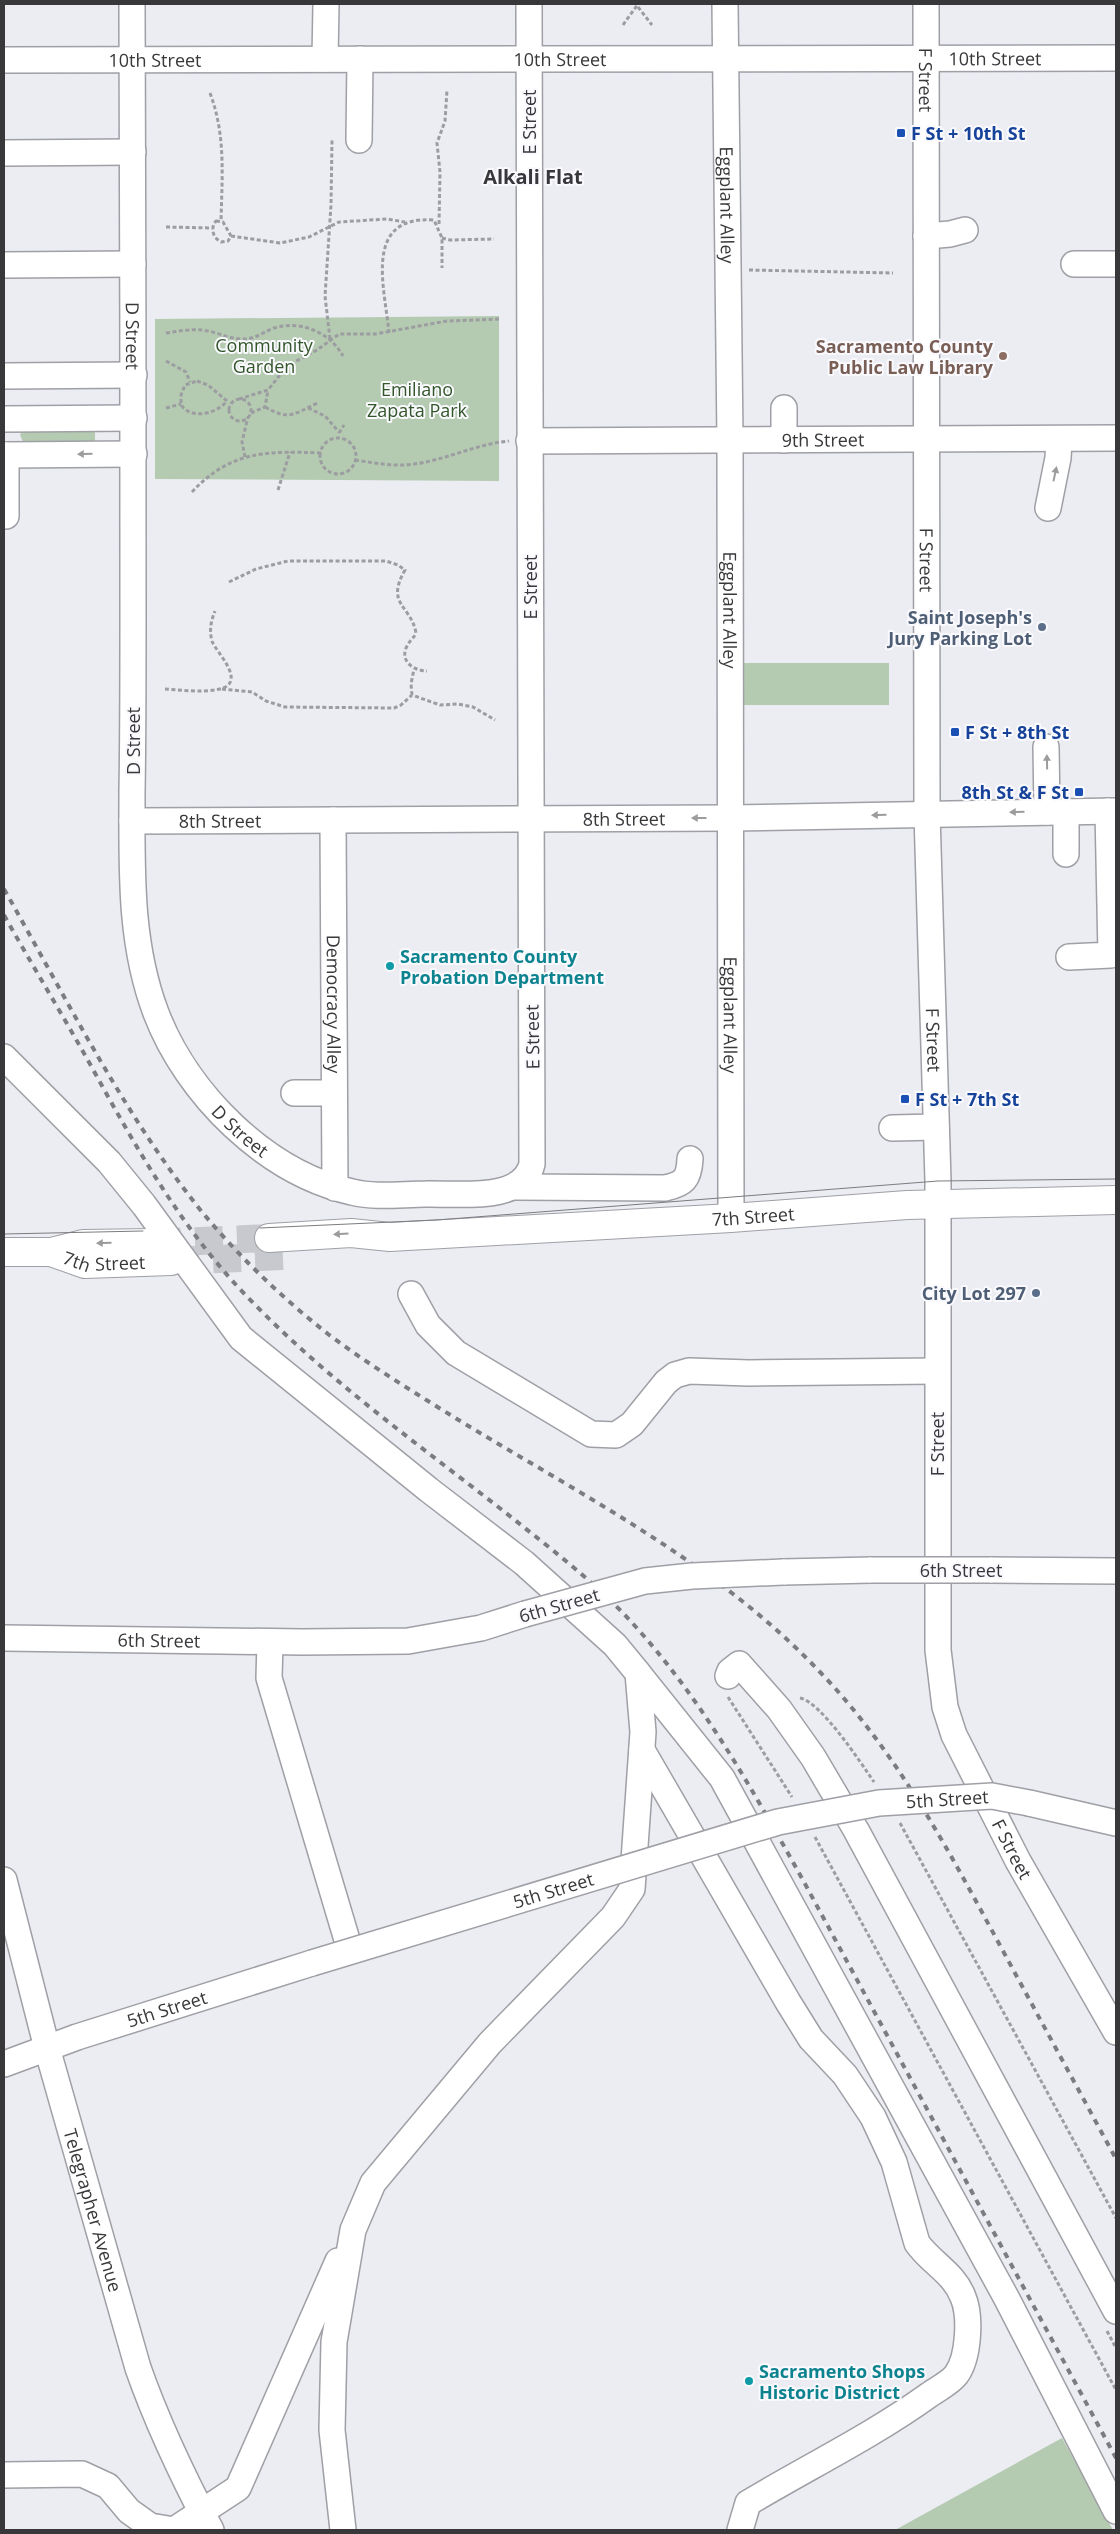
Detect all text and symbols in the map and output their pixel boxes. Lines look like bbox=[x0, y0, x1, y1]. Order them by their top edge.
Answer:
street label: 10th Street bbox=[948, 46, 1042, 70]
street label: 10th Street bbox=[513, 47, 607, 71]
street label: 10th Street bbox=[108, 48, 202, 72]
street label: F Street bbox=[914, 48, 938, 112]
street label: E Street bbox=[517, 90, 541, 154]
place label: F St + 10th St bbox=[911, 121, 1026, 145]
marker: F St + 10th St bbox=[895, 127, 907, 139]
street label: Eggplant Alley bbox=[715, 146, 740, 265]
district label: Alkali Flat bbox=[483, 163, 583, 190]
street label: D Street bbox=[121, 302, 145, 370]
park label: Community Garden bbox=[215, 333, 314, 378]
place label: Sacramento County Public Law Library bbox=[816, 334, 994, 379]
marker: Sacramento County Public Law Library bbox=[997, 350, 1009, 362]
park label: Emiliano Zapata Park bbox=[367, 377, 468, 422]
street label: 9th Street bbox=[782, 427, 864, 452]
one-way arrow bbox=[77, 450, 93, 458]
one-way arrow bbox=[1051, 466, 1059, 481]
street label: F Street bbox=[915, 528, 939, 592]
street label: Eggplant Alley bbox=[718, 551, 742, 669]
street label: E Street bbox=[518, 555, 542, 619]
place label: Saint Joseph's Jury Parking Lot bbox=[886, 605, 1032, 650]
marker: Saint Joseph's Jury Parking Lot bbox=[1036, 621, 1048, 633]
street label: D Street bbox=[121, 707, 145, 775]
place label: F St + 8th St bbox=[965, 720, 1069, 744]
marker: F St + 8th St bbox=[949, 726, 961, 738]
one-way arrow bbox=[1042, 754, 1050, 770]
place label: 8th St & F St bbox=[962, 780, 1069, 804]
marker: 8th St & F St bbox=[1073, 786, 1085, 798]
street label: 8th Street bbox=[583, 806, 665, 831]
street label: 8th Street bbox=[179, 808, 261, 833]
one-way arrow bbox=[1009, 808, 1025, 816]
one-way arrow bbox=[870, 811, 886, 819]
one-way arrow bbox=[690, 814, 706, 822]
street label: Democracy Alley bbox=[322, 935, 346, 1074]
place label: Sacramento County Probation Department bbox=[400, 944, 604, 989]
street label: Eggplant Alley bbox=[719, 956, 743, 1074]
marker: Sacramento County Probation Department bbox=[384, 960, 396, 972]
street label: E Street bbox=[519, 1004, 545, 1070]
street label: F Street bbox=[921, 1007, 947, 1072]
place label: F St + 7th St bbox=[915, 1087, 1019, 1111]
marker: F St + 7th St bbox=[899, 1093, 911, 1105]
street label: D Street bbox=[207, 1099, 273, 1162]
street label: 7th Street bbox=[711, 1201, 795, 1231]
one-way arrow bbox=[333, 1230, 349, 1238]
one-way arrow bbox=[96, 1240, 112, 1248]
street label: 7th Street bbox=[60, 1245, 146, 1277]
place label: City Lot 297 bbox=[922, 1281, 1026, 1305]
marker: City Lot 297 bbox=[1030, 1287, 1042, 1299]
street label: F Street bbox=[925, 1412, 949, 1476]
street label: 6th Street bbox=[920, 1558, 1002, 1582]
street label: 6th Street bbox=[516, 1582, 602, 1628]
street label: 6th Street bbox=[117, 1628, 201, 1653]
street label: 5th Street bbox=[905, 1784, 989, 1813]
street label: F Street bbox=[987, 1815, 1038, 1883]
street label: 5th Street bbox=[510, 1867, 596, 1913]
street label: 5th Street bbox=[124, 1985, 210, 2033]
street label: Telegrapher Avenue bbox=[58, 2126, 128, 2295]
place label: Sacramento Shops Historic District bbox=[759, 2359, 925, 2404]
marker: Sacramento Shops Historic District bbox=[743, 2375, 755, 2387]

